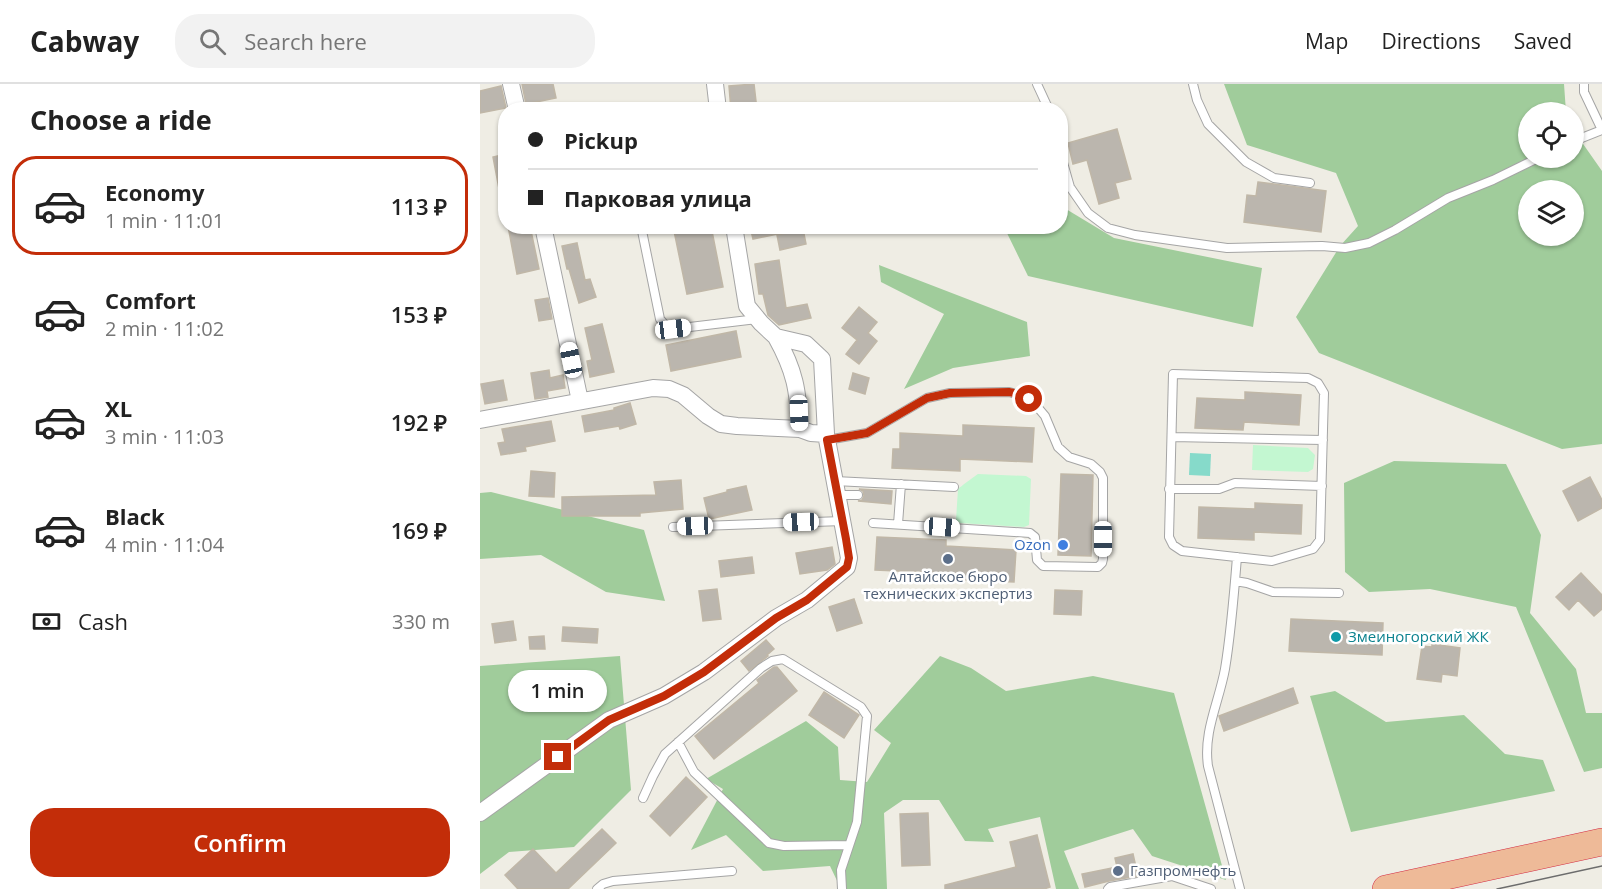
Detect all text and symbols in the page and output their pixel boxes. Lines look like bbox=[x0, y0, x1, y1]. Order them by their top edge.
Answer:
search box bbox=[175, 14, 595, 68]
text: Cabway bbox=[30, 22, 139, 60]
icon: search bbox=[196, 25, 229, 58]
text: Search here bbox=[244, 26, 367, 56]
text: Map bbox=[1305, 27, 1348, 55]
text: Directions bbox=[1381, 27, 1481, 55]
text: Saved bbox=[1514, 27, 1572, 55]
text: Choose a ride bbox=[30, 101, 212, 138]
map controls bbox=[1518, 102, 1584, 246]
button: locate bbox=[1518, 102, 1584, 168]
text: Pickup bbox=[564, 125, 638, 155]
text: Economy bbox=[105, 177, 204, 207]
icon: car bbox=[33, 179, 87, 233]
button: layers bbox=[1518, 180, 1584, 246]
text: Парковая улица bbox=[564, 183, 752, 213]
text: 113 ₽ bbox=[391, 191, 447, 221]
text: 1 min · 11:01 bbox=[105, 207, 224, 234]
text: Comfort bbox=[105, 285, 196, 315]
icon: car bbox=[33, 287, 87, 341]
text: 153 ₽ bbox=[391, 299, 447, 329]
text: 2 min · 11:02 bbox=[105, 315, 224, 342]
car bbox=[654, 318, 692, 340]
car bbox=[558, 341, 584, 379]
route start bbox=[1015, 385, 1042, 412]
text: XL bbox=[105, 393, 132, 423]
icon: car bbox=[33, 395, 87, 449]
car bbox=[789, 395, 809, 431]
text: 192 ₽ bbox=[391, 407, 447, 437]
text: 3 min · 11:03 bbox=[105, 423, 224, 450]
text: Black bbox=[105, 501, 165, 531]
icon: car bbox=[33, 503, 87, 557]
car bbox=[783, 512, 819, 532]
text: 169 ₽ bbox=[391, 515, 447, 545]
car bbox=[677, 516, 713, 536]
car bbox=[923, 517, 961, 537]
car bbox=[1094, 521, 1112, 557]
text: 4 min · 11:04 bbox=[105, 531, 224, 558]
place label: Ozon bbox=[1014, 534, 1051, 554]
marker: Ozon bbox=[1056, 538, 1070, 552]
marker: Алтайское бюро технических экспертиз bbox=[941, 552, 955, 566]
place label: Алтайское бюро технических экспертиз bbox=[863, 566, 1033, 603]
icon: cash bbox=[30, 605, 63, 638]
text: Cash bbox=[78, 606, 128, 636]
text: 330 m bbox=[392, 608, 450, 635]
place label: Змеиногорский ЖК bbox=[1348, 626, 1489, 646]
marker: Змеиногорский ЖК bbox=[1329, 630, 1343, 644]
callout: 1 min bbox=[508, 670, 608, 712]
text: 1 min bbox=[531, 677, 585, 704]
route end bbox=[544, 743, 571, 770]
button: Confirm bbox=[30, 808, 450, 877]
place label: Газпромнефть bbox=[1130, 860, 1237, 880]
marker: Газпромнефть bbox=[1111, 864, 1125, 878]

